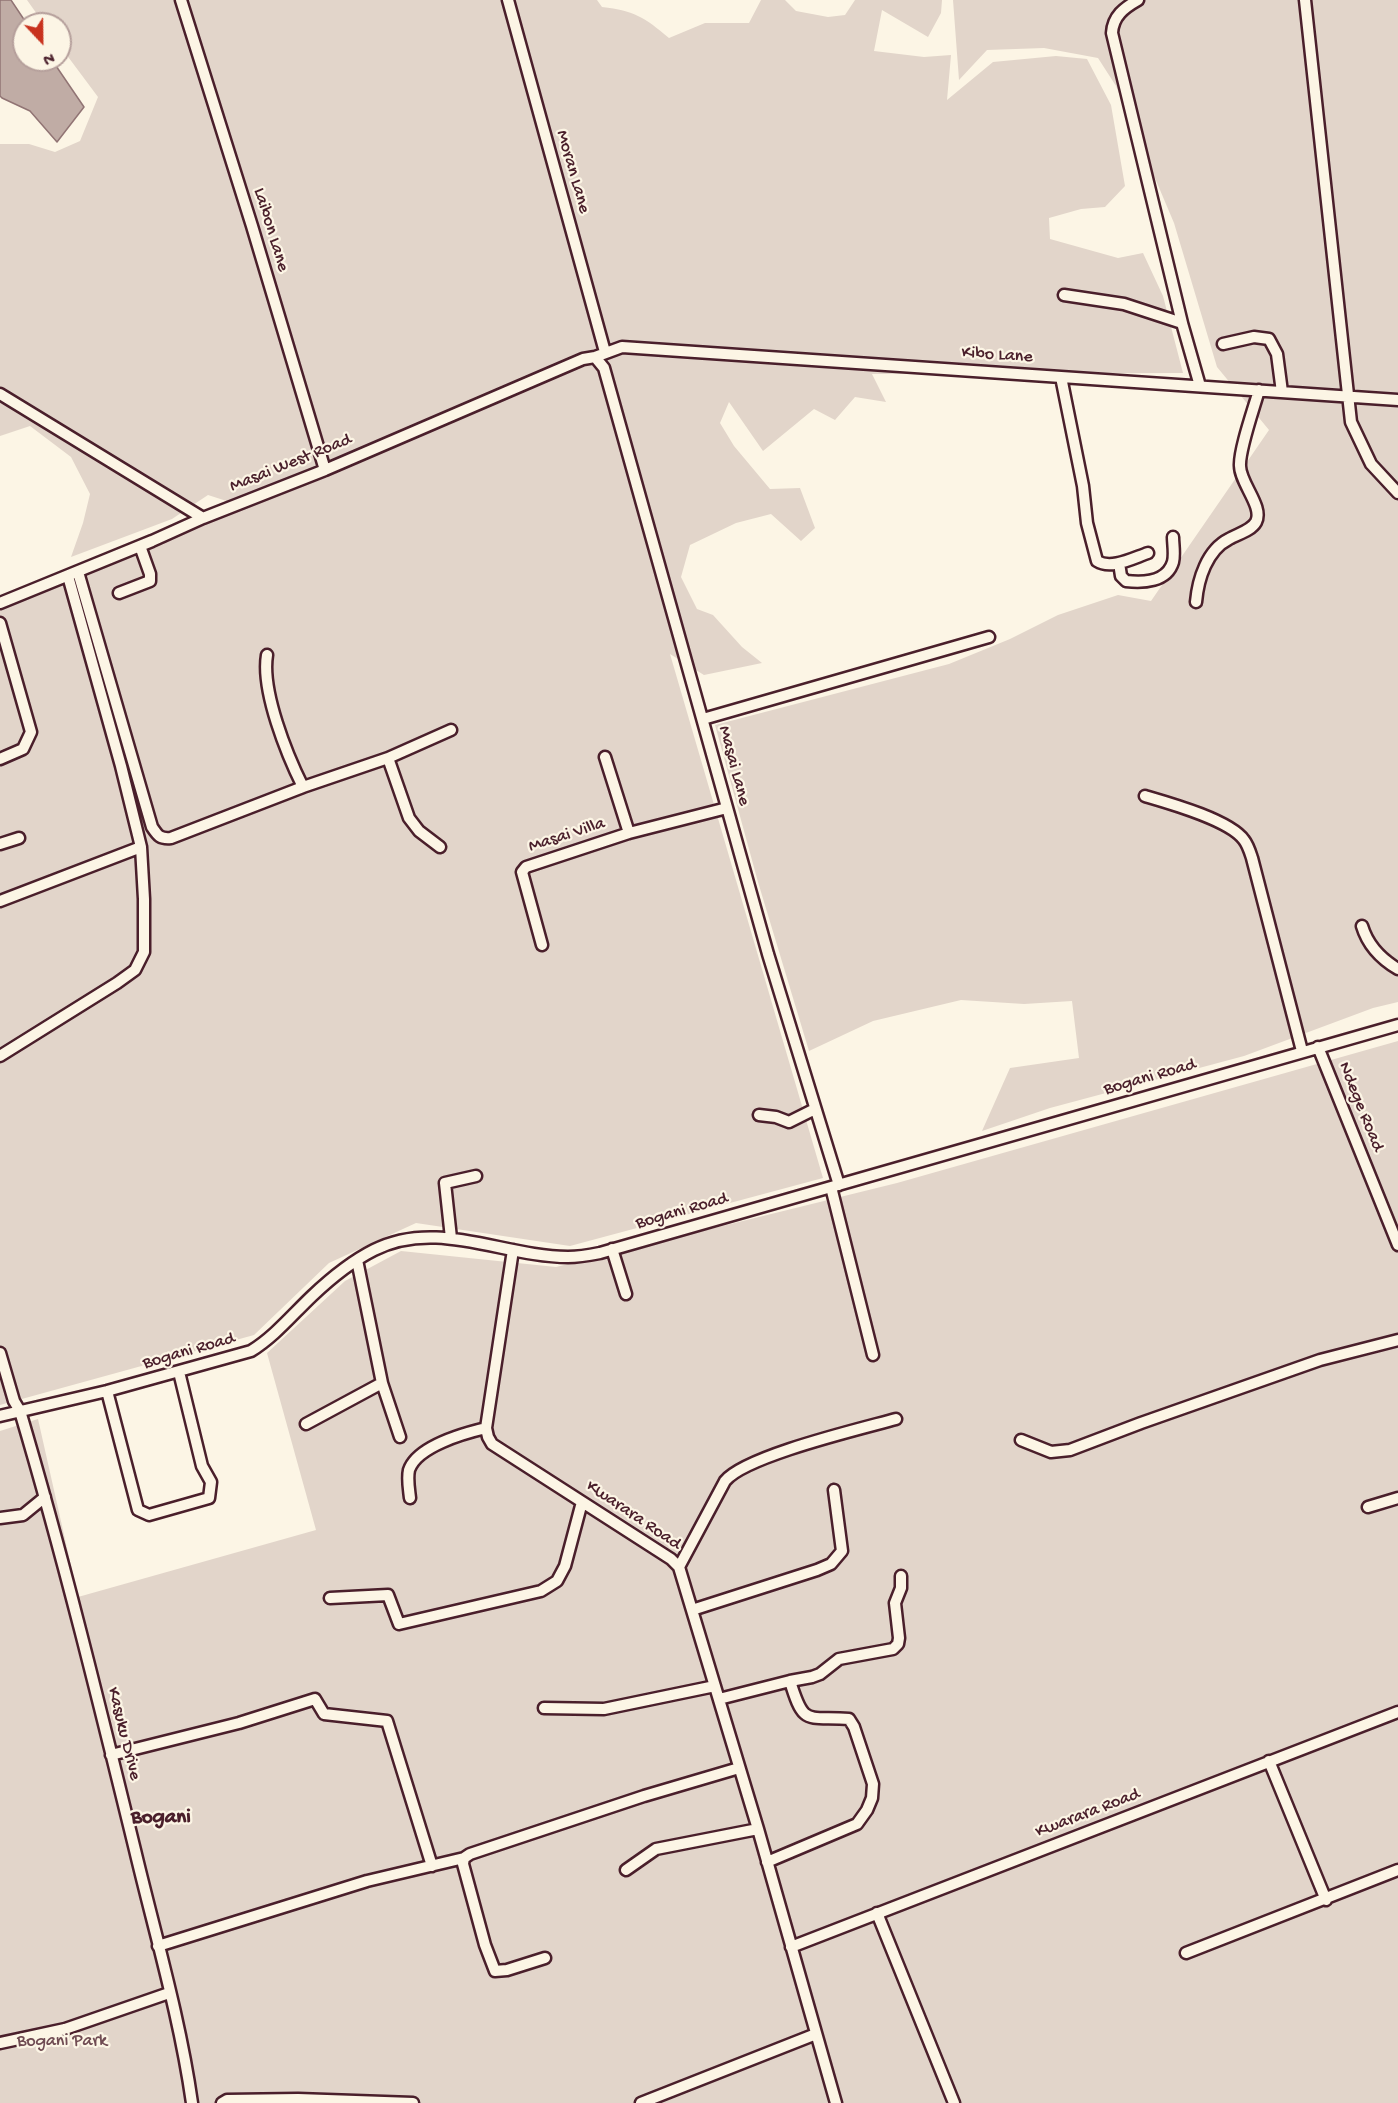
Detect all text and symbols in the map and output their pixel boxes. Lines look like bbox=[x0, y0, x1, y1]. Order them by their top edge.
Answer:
north arrow bbox=[12, 12, 72, 72]
text: N bbox=[40, 47, 57, 68]
street label: Moran Lane bbox=[550, 128, 594, 216]
street label: Laibon Lane bbox=[247, 185, 293, 275]
street label: Kibo Lane bbox=[961, 343, 1033, 369]
street label: Masai West Road bbox=[227, 430, 355, 498]
street label: Masai Lane bbox=[712, 724, 754, 808]
street label: Masai Villa bbox=[526, 814, 608, 858]
street label: Bogani Road bbox=[1101, 1055, 1199, 1101]
street label: Ndege Road bbox=[1332, 1059, 1388, 1155]
street label: Bogani Road bbox=[633, 1189, 731, 1235]
street label: Bogani Road bbox=[140, 1329, 238, 1375]
street label: Kwarara Road bbox=[581, 1476, 685, 1556]
street label: Kasuku Drive bbox=[101, 1685, 145, 1783]
street label: Kwarara Road bbox=[1033, 1784, 1143, 1844]
district label: Bogani bbox=[131, 1806, 191, 1832]
park label: Bogani Park bbox=[17, 2031, 107, 2053]

